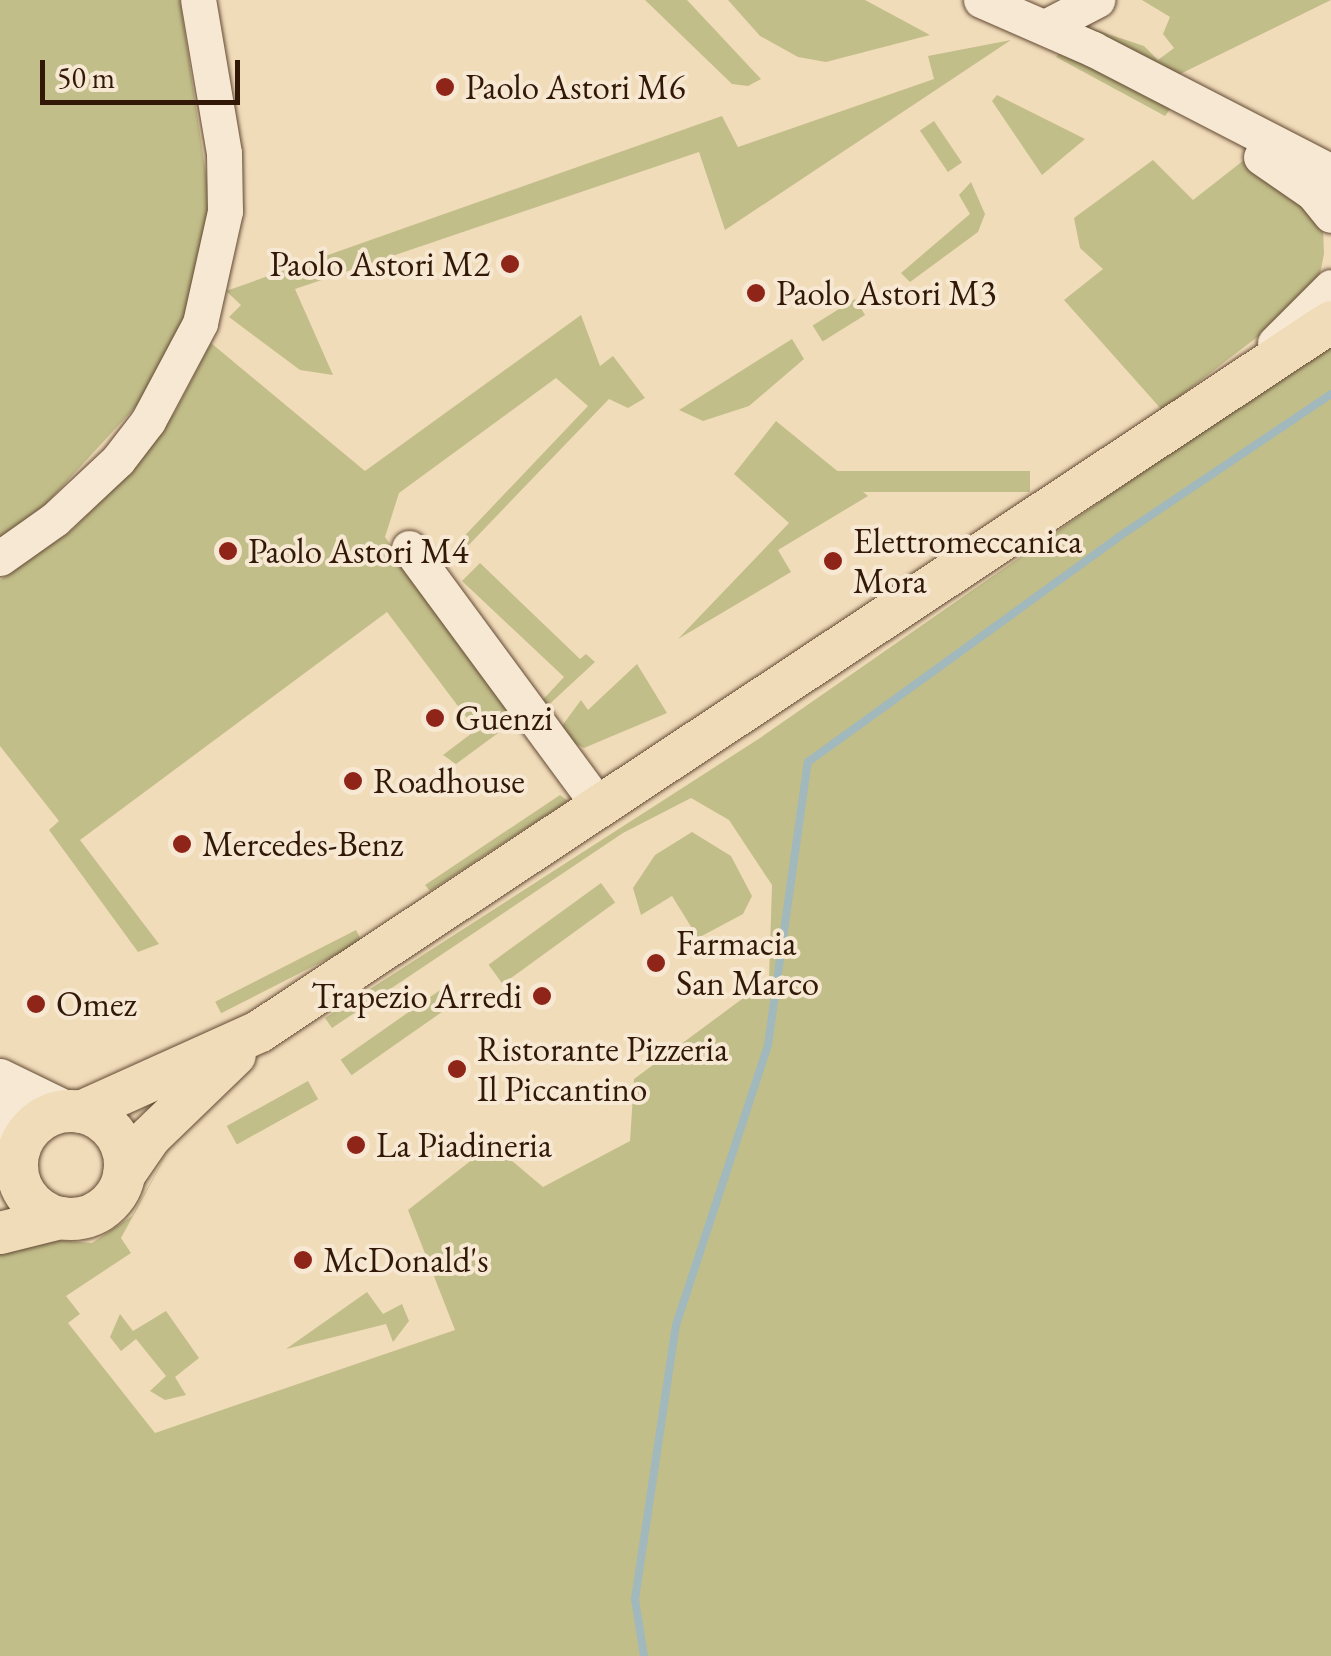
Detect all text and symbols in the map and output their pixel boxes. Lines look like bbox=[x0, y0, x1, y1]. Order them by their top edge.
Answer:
scale bar bbox=[45, 40, 245, 102]
text: 50 m bbox=[57, 58, 115, 97]
place label: Paolo Astori M6 bbox=[465, 66, 685, 108]
marker: Paolo Astori M6 bbox=[434, 76, 456, 98]
place label: Paolo Astori M2 bbox=[270, 243, 490, 285]
marker: Paolo Astori M2 bbox=[499, 253, 521, 275]
place label: Paolo Astori M3 bbox=[776, 272, 996, 314]
marker: Paolo Astori M3 bbox=[745, 282, 767, 304]
place label: Elettromeccanica Mora bbox=[853, 520, 1082, 602]
place label: Paolo Astori M4 bbox=[248, 530, 468, 572]
marker: Paolo Astori M4 bbox=[217, 540, 239, 562]
marker: Elettromeccanica Mora bbox=[822, 550, 844, 572]
place label: Guenzi bbox=[455, 697, 553, 739]
marker: Guenzi bbox=[424, 707, 446, 729]
place label: Roadhouse bbox=[373, 760, 525, 802]
marker: Roadhouse bbox=[342, 770, 364, 792]
place label: Mercedes-Benz bbox=[202, 823, 403, 865]
marker: Mercedes-Benz bbox=[171, 833, 193, 855]
place label: Farmacia San Marco bbox=[676, 922, 819, 1004]
marker: Farmacia San Marco bbox=[645, 952, 667, 974]
place label: Trapezio Arredi bbox=[311, 975, 522, 1017]
place label: Omez bbox=[56, 983, 137, 1025]
marker: Trapezio Arredi bbox=[531, 985, 553, 1007]
marker: Omez bbox=[25, 993, 47, 1015]
place label: Ristorante Pizzeria Il Piccantino bbox=[477, 1028, 728, 1110]
marker: Ristorante Pizzeria Il Piccantino bbox=[446, 1058, 468, 1080]
place label: La Piadineria bbox=[376, 1124, 552, 1166]
marker: La Piadineria bbox=[345, 1134, 367, 1156]
place label: McDonald's bbox=[323, 1239, 489, 1281]
marker: McDonald's bbox=[292, 1249, 314, 1271]

